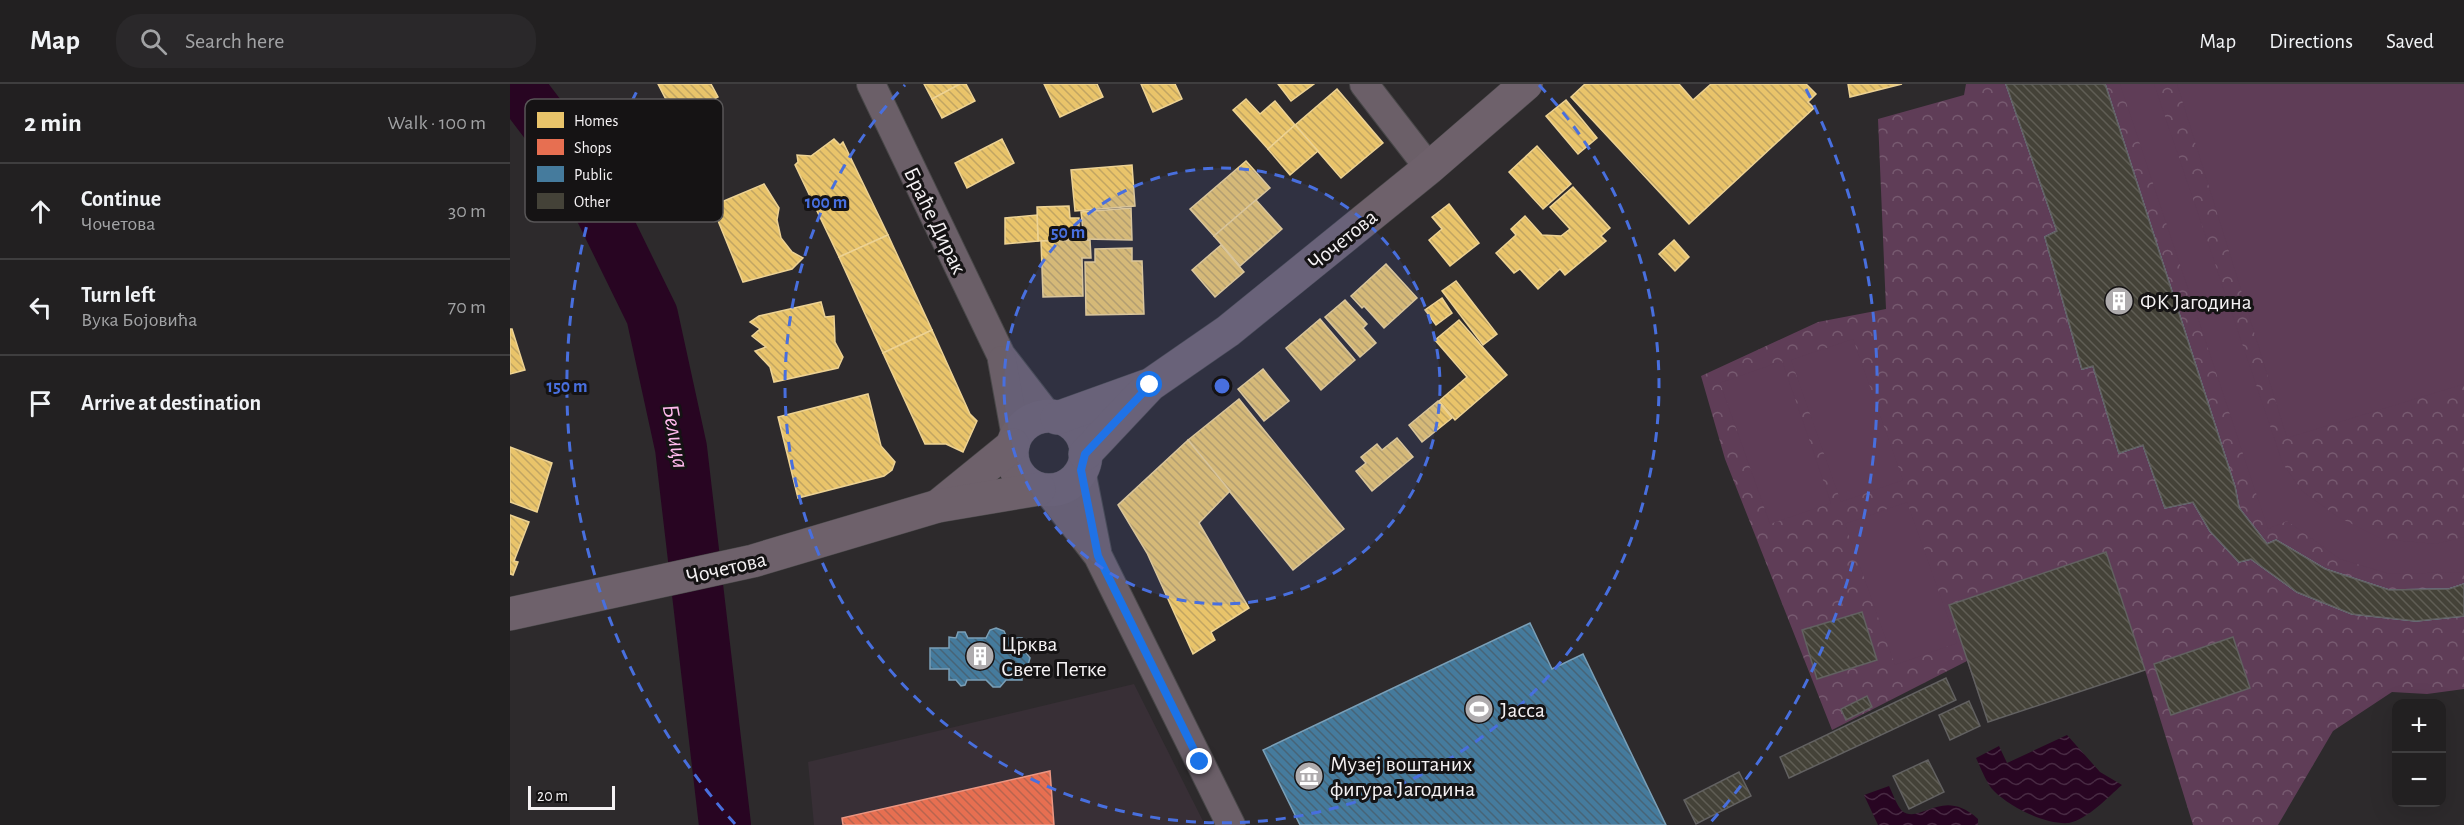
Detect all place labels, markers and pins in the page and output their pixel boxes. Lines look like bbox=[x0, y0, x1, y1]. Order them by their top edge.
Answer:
building icon: ФК Јагодина bbox=[2103, 285, 2135, 317]
place label: ФК Јагодина bbox=[2140, 291, 2252, 313]
centre of rings bbox=[1212, 376, 1232, 396]
place label: Црква Свете Петке bbox=[1001, 633, 1107, 680]
building icon: Црква Свете Петке bbox=[964, 640, 996, 672]
sports icon: Јасса bbox=[1463, 693, 1495, 725]
place label: Јасса bbox=[1500, 699, 1545, 721]
place label: Музеј воштаних фигура Јагодина bbox=[1330, 753, 1475, 800]
museum icon: Музеј воштаних фигура Јагодина bbox=[1293, 760, 1325, 792]

